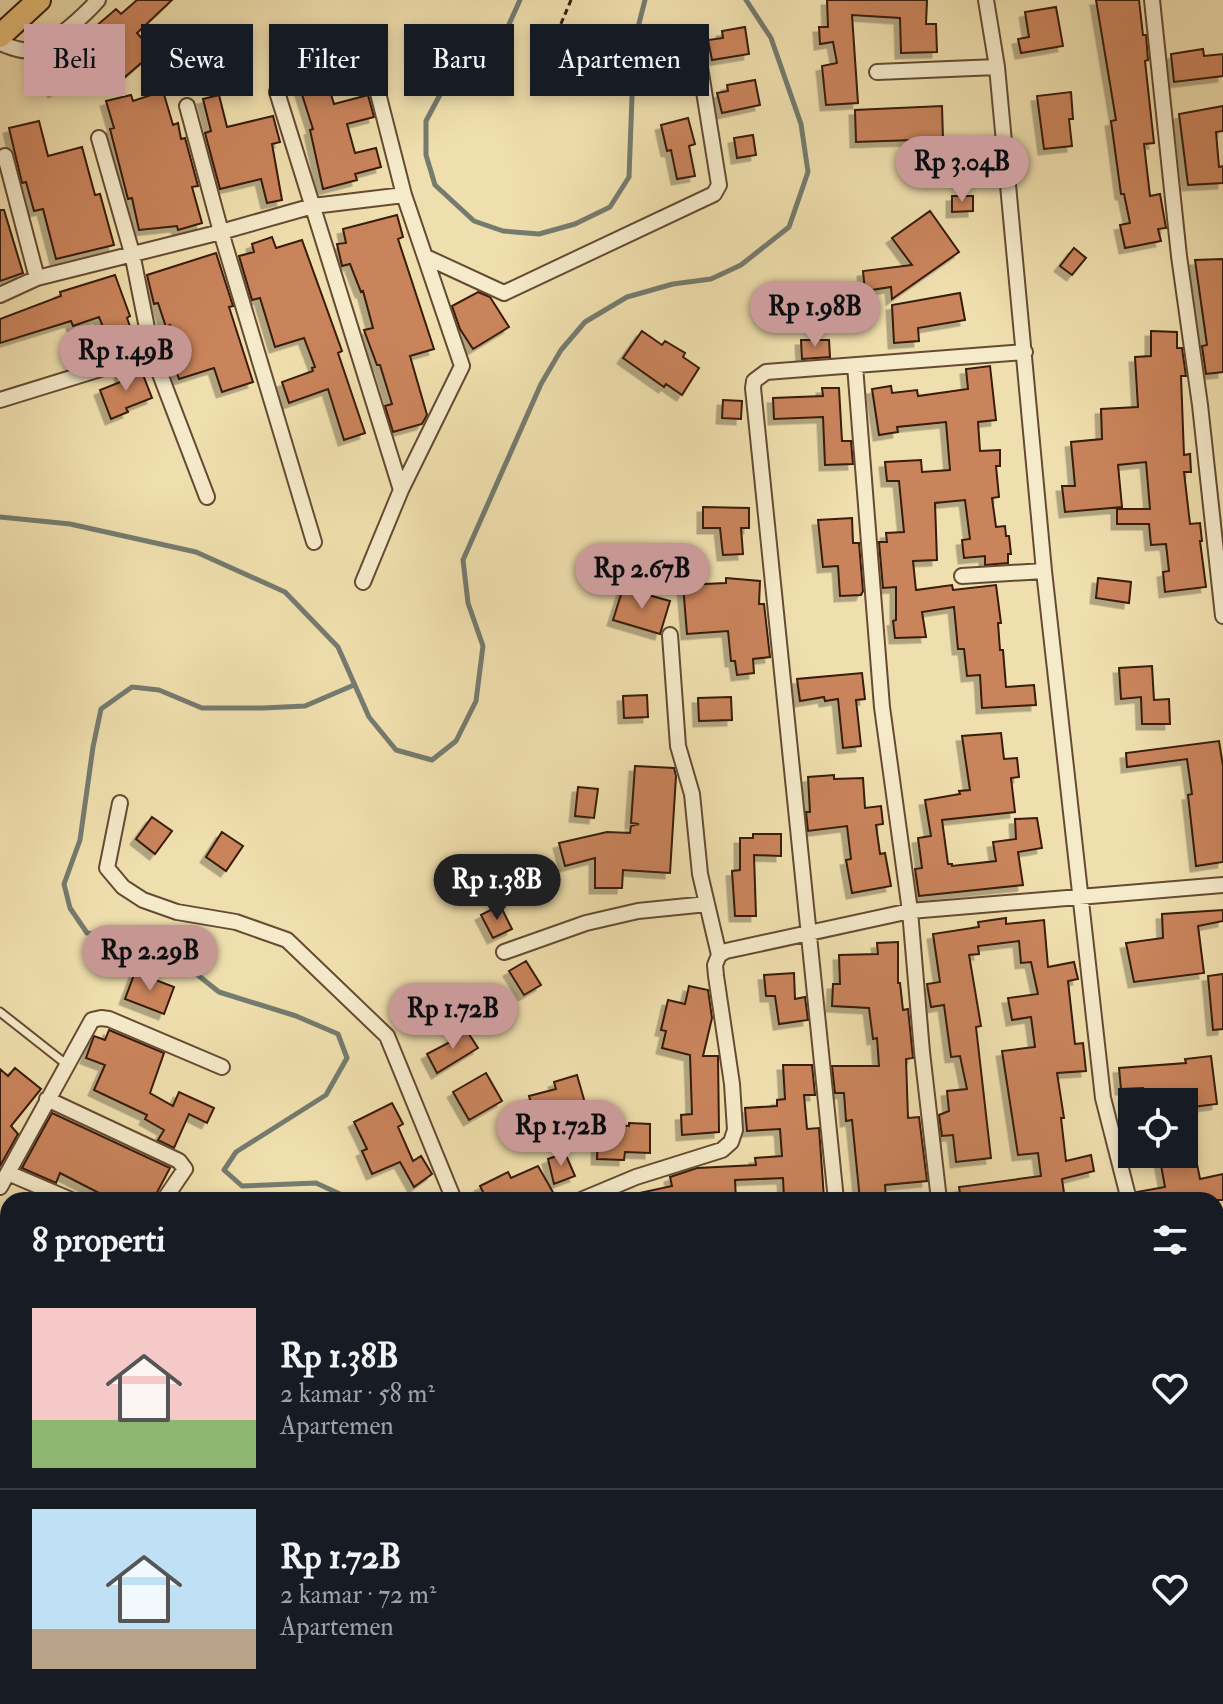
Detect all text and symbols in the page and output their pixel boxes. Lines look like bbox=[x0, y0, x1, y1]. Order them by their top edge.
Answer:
chip: Beli bbox=[24, 24, 125, 96]
chip: Sewa bbox=[141, 24, 253, 96]
chip: Filter bbox=[269, 24, 388, 96]
chip: Baru bbox=[404, 24, 514, 96]
chip: Apartemen bbox=[530, 24, 709, 96]
pin: Rp 3.04B bbox=[879, 136, 1045, 204]
text: Rp 3.04B bbox=[914, 146, 1010, 178]
pin: Rp 1.98B bbox=[732, 281, 898, 349]
text: Rp 1.98B bbox=[768, 291, 862, 323]
pin: Rp 1.49B bbox=[43, 325, 209, 393]
text: Rp 1.49B bbox=[78, 335, 174, 367]
pin: Rp 2.67B bbox=[559, 543, 725, 611]
text: Rp 2.67B bbox=[593, 553, 691, 585]
pin: Rp 1.38B bbox=[414, 854, 580, 922]
text: Rp 1.38B bbox=[452, 864, 542, 896]
pin: Rp 2.29B bbox=[67, 925, 233, 993]
text: Rp 2.29B bbox=[101, 935, 200, 967]
pin: Rp 1.72B bbox=[370, 983, 536, 1051]
text: Rp 1.72B bbox=[407, 993, 499, 1025]
map controls bbox=[1118, 1088, 1198, 1168]
button: locate bbox=[1118, 1088, 1198, 1168]
pin: Rp 1.72B bbox=[478, 1100, 644, 1168]
text: Rp 1.72B bbox=[515, 1110, 607, 1142]
icon: filters bbox=[1148, 1218, 1192, 1262]
text: 8 properti bbox=[32, 1219, 165, 1262]
text: Rp 1.38B bbox=[280, 1335, 399, 1378]
icon: home bbox=[96, 1340, 192, 1436]
icon: heart bbox=[1148, 1366, 1192, 1410]
text: 2 kamar · 58 m² bbox=[280, 1378, 435, 1410]
text: Apartemen bbox=[280, 1410, 394, 1442]
text: Rp 1.72B bbox=[280, 1536, 401, 1579]
icon: home bbox=[96, 1541, 192, 1637]
icon: heart bbox=[1148, 1567, 1192, 1611]
text: 2 kamar · 72 m² bbox=[280, 1579, 436, 1611]
text: Apartemen bbox=[280, 1611, 394, 1643]

